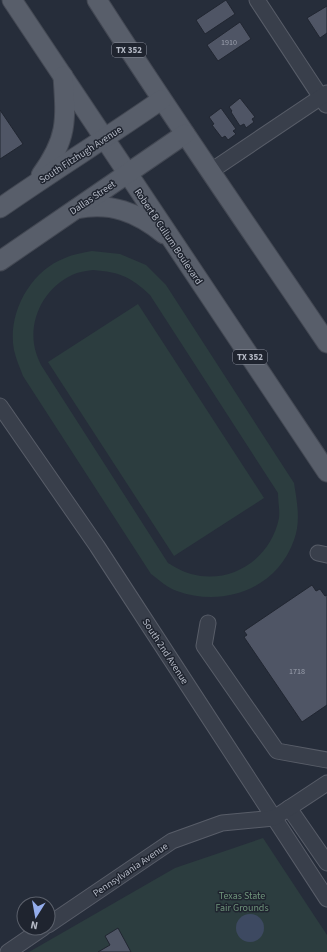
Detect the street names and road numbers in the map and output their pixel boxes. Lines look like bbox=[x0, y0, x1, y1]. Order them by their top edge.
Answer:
road number: TX 352 bbox=[112, 43, 146, 57]
street label: South Fitzhugh Avenue bbox=[36, 123, 125, 187]
street label: Dallas Street bbox=[67, 177, 119, 218]
street label: Robert B Cullum Boulevard bbox=[131, 186, 206, 287]
road number: TX 352 bbox=[233, 350, 267, 364]
street label: South 2nd Avenue bbox=[139, 616, 192, 687]
street label: Pennsylvania Avenue bbox=[90, 839, 171, 900]

